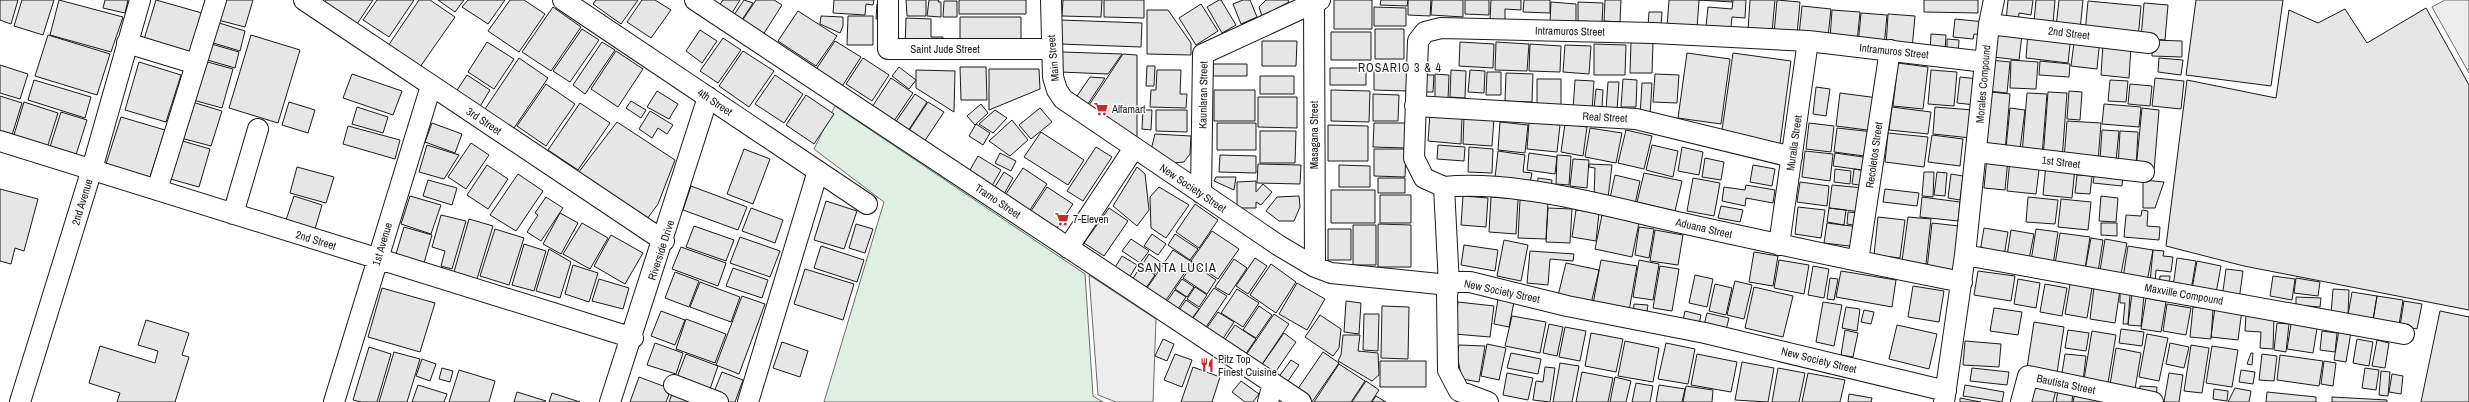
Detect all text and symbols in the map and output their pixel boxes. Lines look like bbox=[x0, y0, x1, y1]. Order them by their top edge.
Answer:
street label: Intramuros Street bbox=[1535, 23, 1605, 39]
street label: 2nd Street bbox=[2047, 24, 2091, 43]
street label: Main Street bbox=[1044, 34, 1062, 82]
street label: Intramuros Street bbox=[1859, 40, 1930, 62]
street label: Saint Jude Street bbox=[910, 42, 980, 56]
street label: Morales Compound bbox=[1973, 44, 1993, 124]
district label: ROSARIO 3 & 4 bbox=[1358, 60, 1442, 76]
street label: Kaunlaran Street bbox=[1195, 61, 1211, 129]
street label: 4th Street bbox=[695, 85, 736, 119]
street label: Masagana Street bbox=[1307, 100, 1321, 169]
supermarket icon: Alfamart bbox=[1093, 101, 1109, 117]
place label: Alfamart bbox=[1111, 102, 1146, 116]
street label: 3rd Street bbox=[464, 104, 505, 138]
street label: Real Street bbox=[1582, 109, 1628, 125]
street label: Muralla Street bbox=[1783, 114, 1805, 172]
street label: Recoletos Street bbox=[1862, 121, 1886, 189]
street label: 1st Street bbox=[2041, 153, 2081, 171]
street label: New Society Street bbox=[1157, 161, 1229, 216]
street label: 2nd Avenue bbox=[68, 177, 96, 227]
street label: Tramo Street bbox=[972, 181, 1024, 222]
supermarket icon: 7-Eleven bbox=[1054, 211, 1070, 227]
place label: 7-Eleven bbox=[1073, 212, 1109, 226]
street label: Aduana Street bbox=[1673, 214, 1734, 241]
street label: Riverside Drive bbox=[645, 218, 677, 282]
street label: 1st Avenue bbox=[369, 221, 395, 267]
street label: 2nd Street bbox=[294, 227, 338, 253]
district label: SANTA LUCIA bbox=[1137, 259, 1217, 276]
street label: New Society Street bbox=[1463, 276, 1542, 306]
street label: Maxville Compound bbox=[2144, 280, 2224, 308]
street label: New Society Street bbox=[1780, 344, 1859, 376]
place label: Pitz Top Finest Cuisine bbox=[1218, 352, 1277, 379]
restaurant icon: Pitz Top Finest Cuisine bbox=[1199, 357, 1215, 373]
street label: Bautista Street bbox=[2035, 371, 2097, 397]

